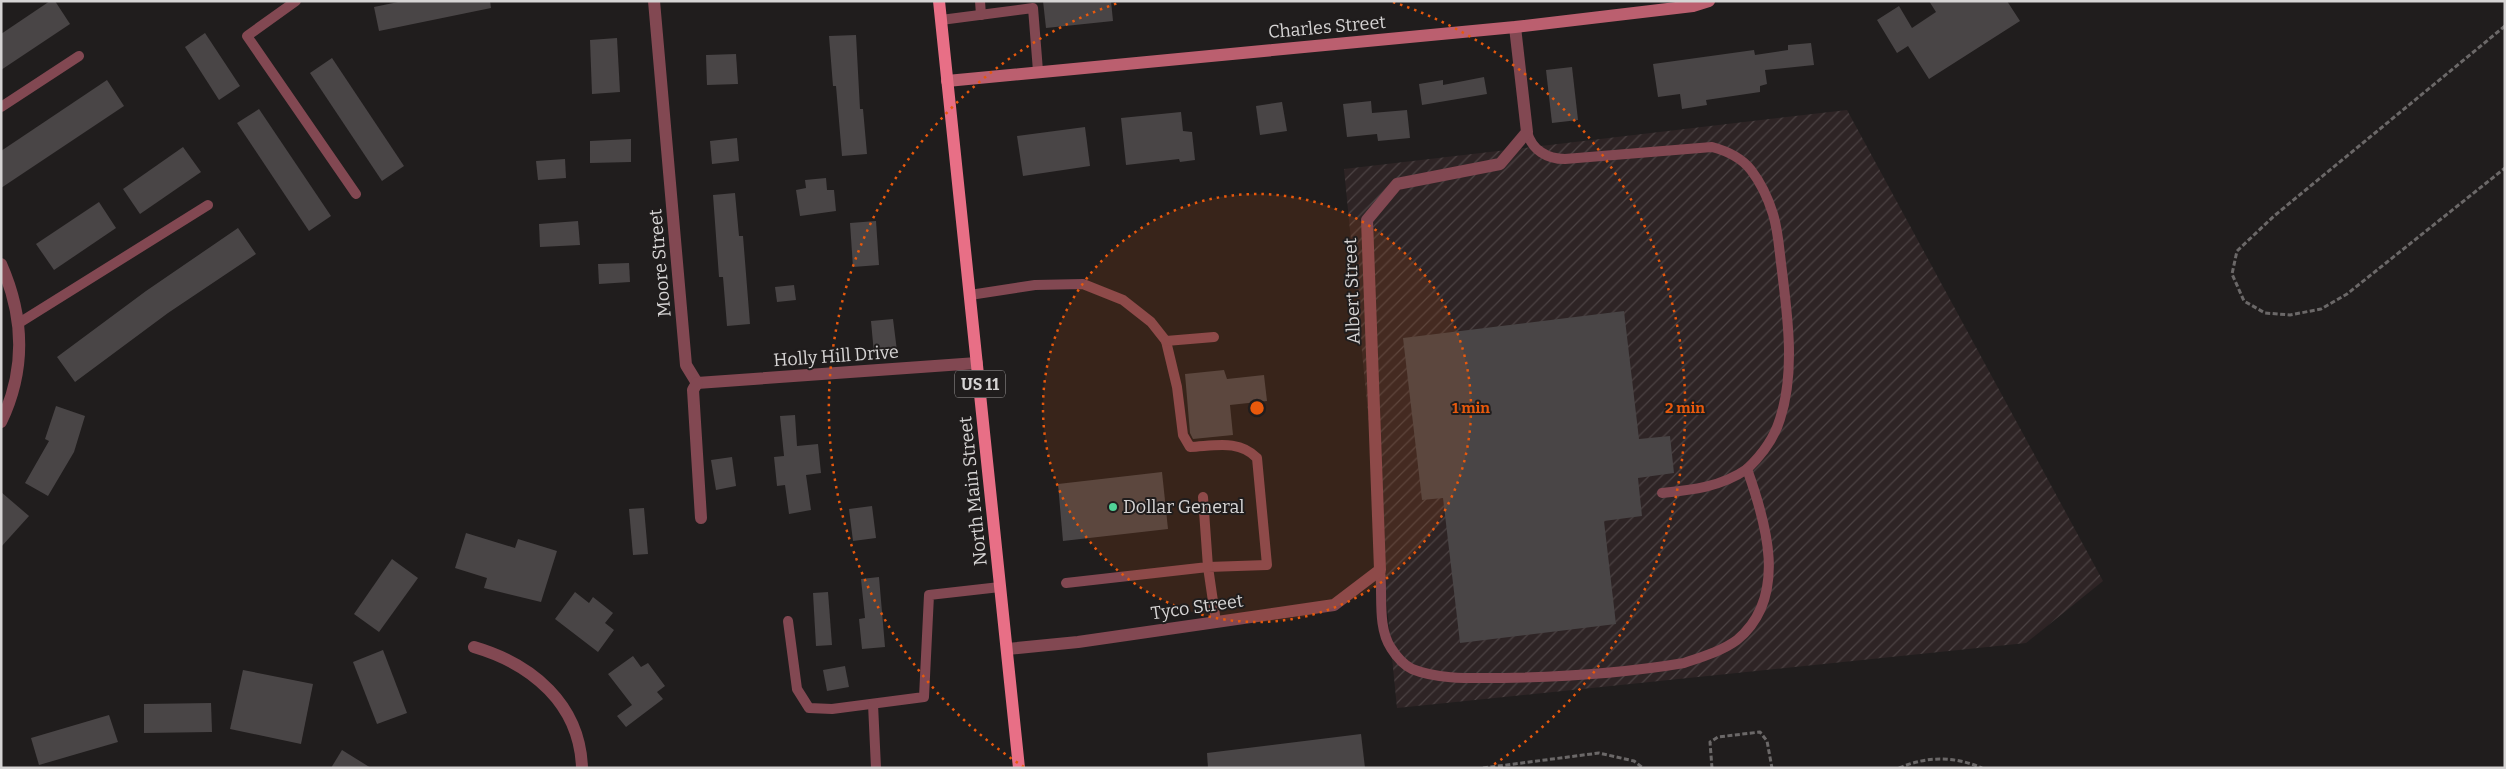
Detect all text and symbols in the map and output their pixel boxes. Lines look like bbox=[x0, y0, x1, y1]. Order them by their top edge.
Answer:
street label: Charles Street bbox=[1267, 11, 1387, 43]
street label: Moore Street bbox=[644, 208, 676, 318]
street label: Albert Street bbox=[1339, 237, 1365, 345]
street label: Holly Hill Drive bbox=[773, 341, 899, 371]
road number: US 11 bbox=[955, 370, 1005, 398]
centre of rings bbox=[1248, 399, 1266, 417]
text: 1 min bbox=[1452, 399, 1490, 417]
text: 2 min bbox=[1665, 399, 1705, 417]
street label: North Main Street bbox=[954, 415, 992, 567]
place label: Dollar General bbox=[1123, 496, 1244, 518]
marker: Dollar General bbox=[1107, 501, 1119, 513]
street label: Tyco Street bbox=[1149, 590, 1245, 624]

